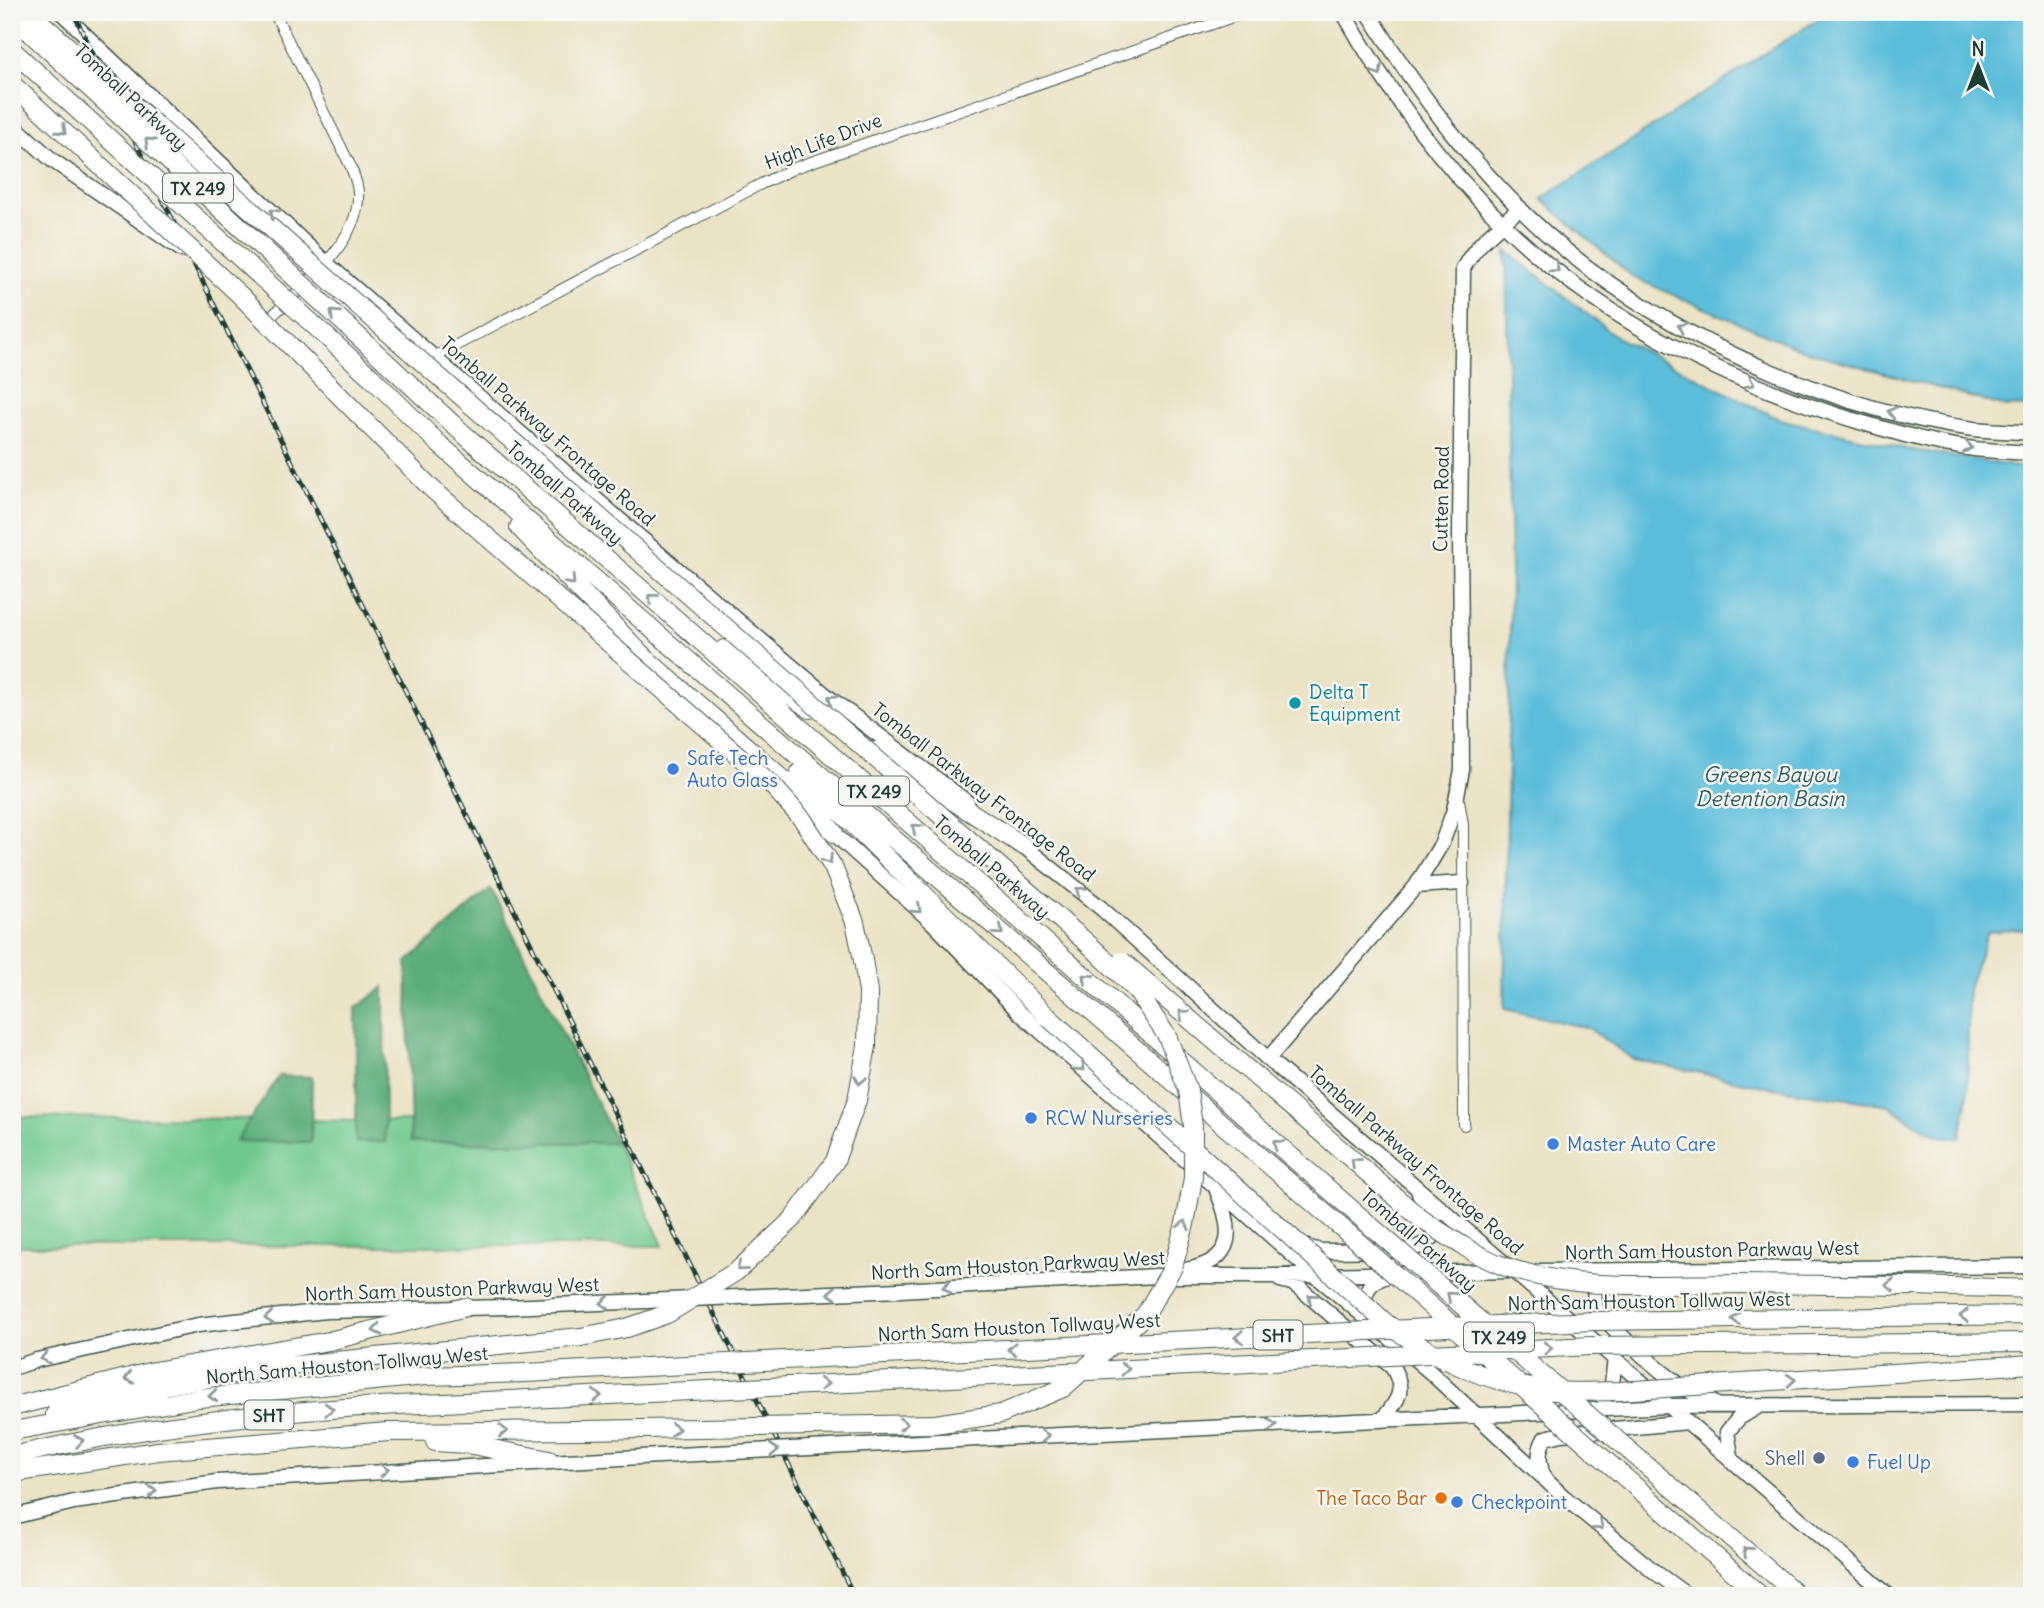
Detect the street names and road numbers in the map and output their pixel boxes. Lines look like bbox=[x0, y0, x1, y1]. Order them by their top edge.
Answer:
street label: Tomball Parkway bbox=[69, 38, 193, 156]
street label: High Life Drive bbox=[761, 108, 885, 174]
road number: TX 249 bbox=[163, 174, 233, 202]
street label: Tomball Parkway Frontage Road bbox=[436, 332, 660, 530]
street label: Tomball Parkway bbox=[502, 436, 628, 550]
street label: Cutten Road bbox=[1428, 446, 1454, 552]
street label: Tomball Parkway Frontage Road bbox=[868, 698, 1100, 886]
road number: TX 249 bbox=[839, 776, 909, 806]
street label: Tomball Parkway bbox=[929, 810, 1055, 924]
street label: Tomball Parkway Frontage Road bbox=[1304, 1061, 1528, 1259]
street label: Tomball Parkway bbox=[1356, 1183, 1482, 1297]
street label: North Sam Houston Parkway West bbox=[1564, 1235, 1860, 1265]
street label: North Sam Houston Parkway West bbox=[870, 1245, 1166, 1285]
street label: North Sam Houston Parkway West bbox=[304, 1272, 600, 1306]
street label: North Sam Houston Tollway West bbox=[1507, 1287, 1791, 1315]
street label: North Sam Houston Tollway West bbox=[877, 1308, 1161, 1346]
road number: SHT bbox=[1254, 1320, 1302, 1350]
road number: TX 249 bbox=[1464, 1322, 1534, 1352]
street label: North Sam Houston Tollway West bbox=[205, 1341, 489, 1389]
road number: SHT bbox=[244, 1400, 294, 1430]

